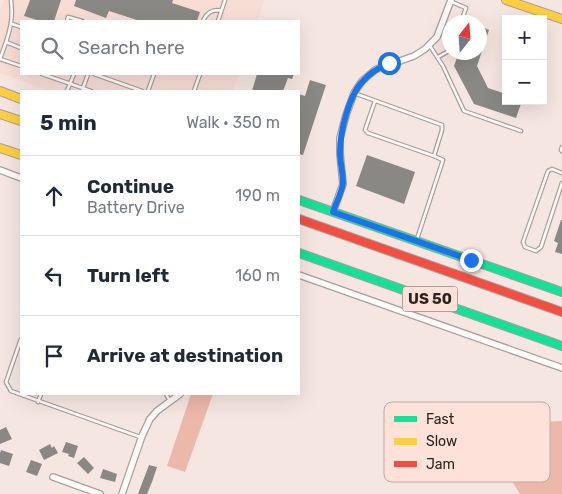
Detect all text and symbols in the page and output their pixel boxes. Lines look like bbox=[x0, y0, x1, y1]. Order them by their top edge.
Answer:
north arrow bbox=[442, 15, 487, 60]
map controls bbox=[502, 15, 547, 105]
button: + bbox=[502, 15, 547, 60]
search box bbox=[20, 20, 300, 75]
icon: search bbox=[38, 34, 66, 62]
text: Search here bbox=[78, 36, 185, 59]
route start bbox=[378, 52, 401, 75]
button: − bbox=[502, 60, 547, 105]
text: 5 min bbox=[40, 110, 97, 135]
text: Walk · 350 m bbox=[186, 113, 280, 132]
text: Continue bbox=[87, 175, 174, 198]
icon: ahead bbox=[40, 182, 68, 210]
text: 190 m bbox=[235, 186, 280, 205]
text: Battery Drive bbox=[87, 198, 185, 217]
route end bbox=[460, 249, 483, 272]
icon: left bbox=[40, 262, 68, 290]
text: Turn left bbox=[87, 264, 169, 287]
text: 160 m bbox=[235, 266, 280, 285]
road number: US 50 bbox=[402, 286, 458, 312]
icon: arrive bbox=[40, 342, 68, 370]
text: Arrive at destination bbox=[87, 344, 283, 367]
legend bbox=[384, 402, 550, 482]
text: Fast bbox=[426, 411, 455, 428]
text: Slow bbox=[426, 433, 457, 450]
text: Jam bbox=[426, 456, 455, 473]

